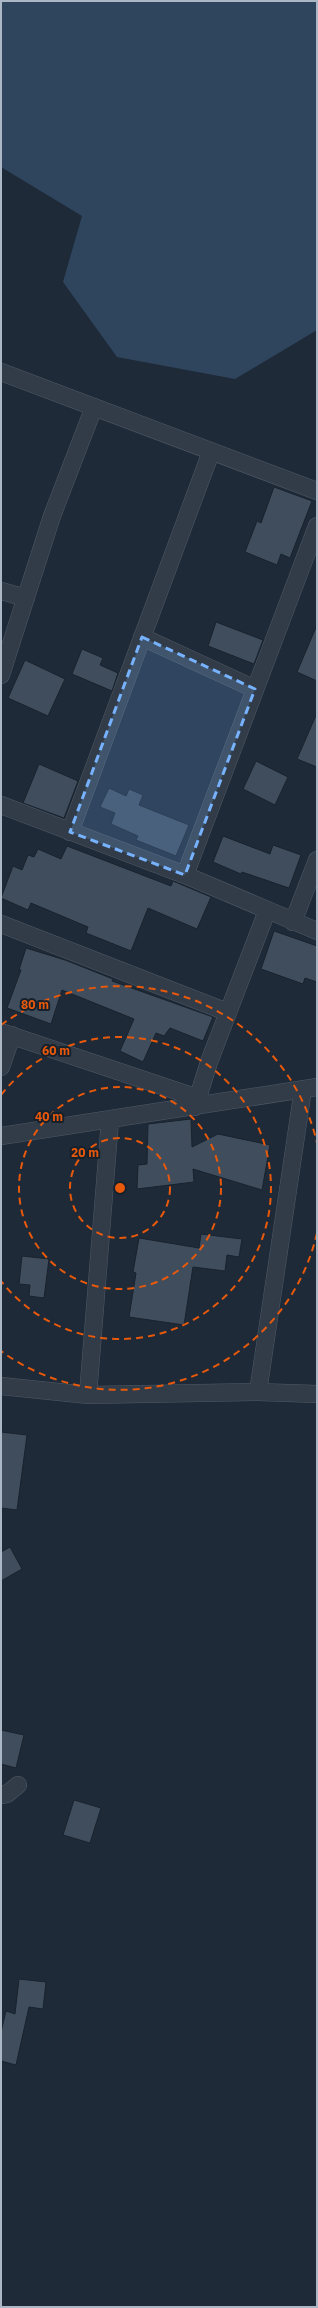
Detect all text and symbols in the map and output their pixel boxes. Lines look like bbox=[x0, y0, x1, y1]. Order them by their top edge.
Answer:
text: 80 m bbox=[21, 997, 49, 1012]
text: 60 m bbox=[42, 1043, 70, 1058]
text: 40 m bbox=[35, 1109, 63, 1124]
text: 20 m bbox=[71, 1145, 99, 1160]
centre of rings bbox=[113, 1181, 127, 1195]

